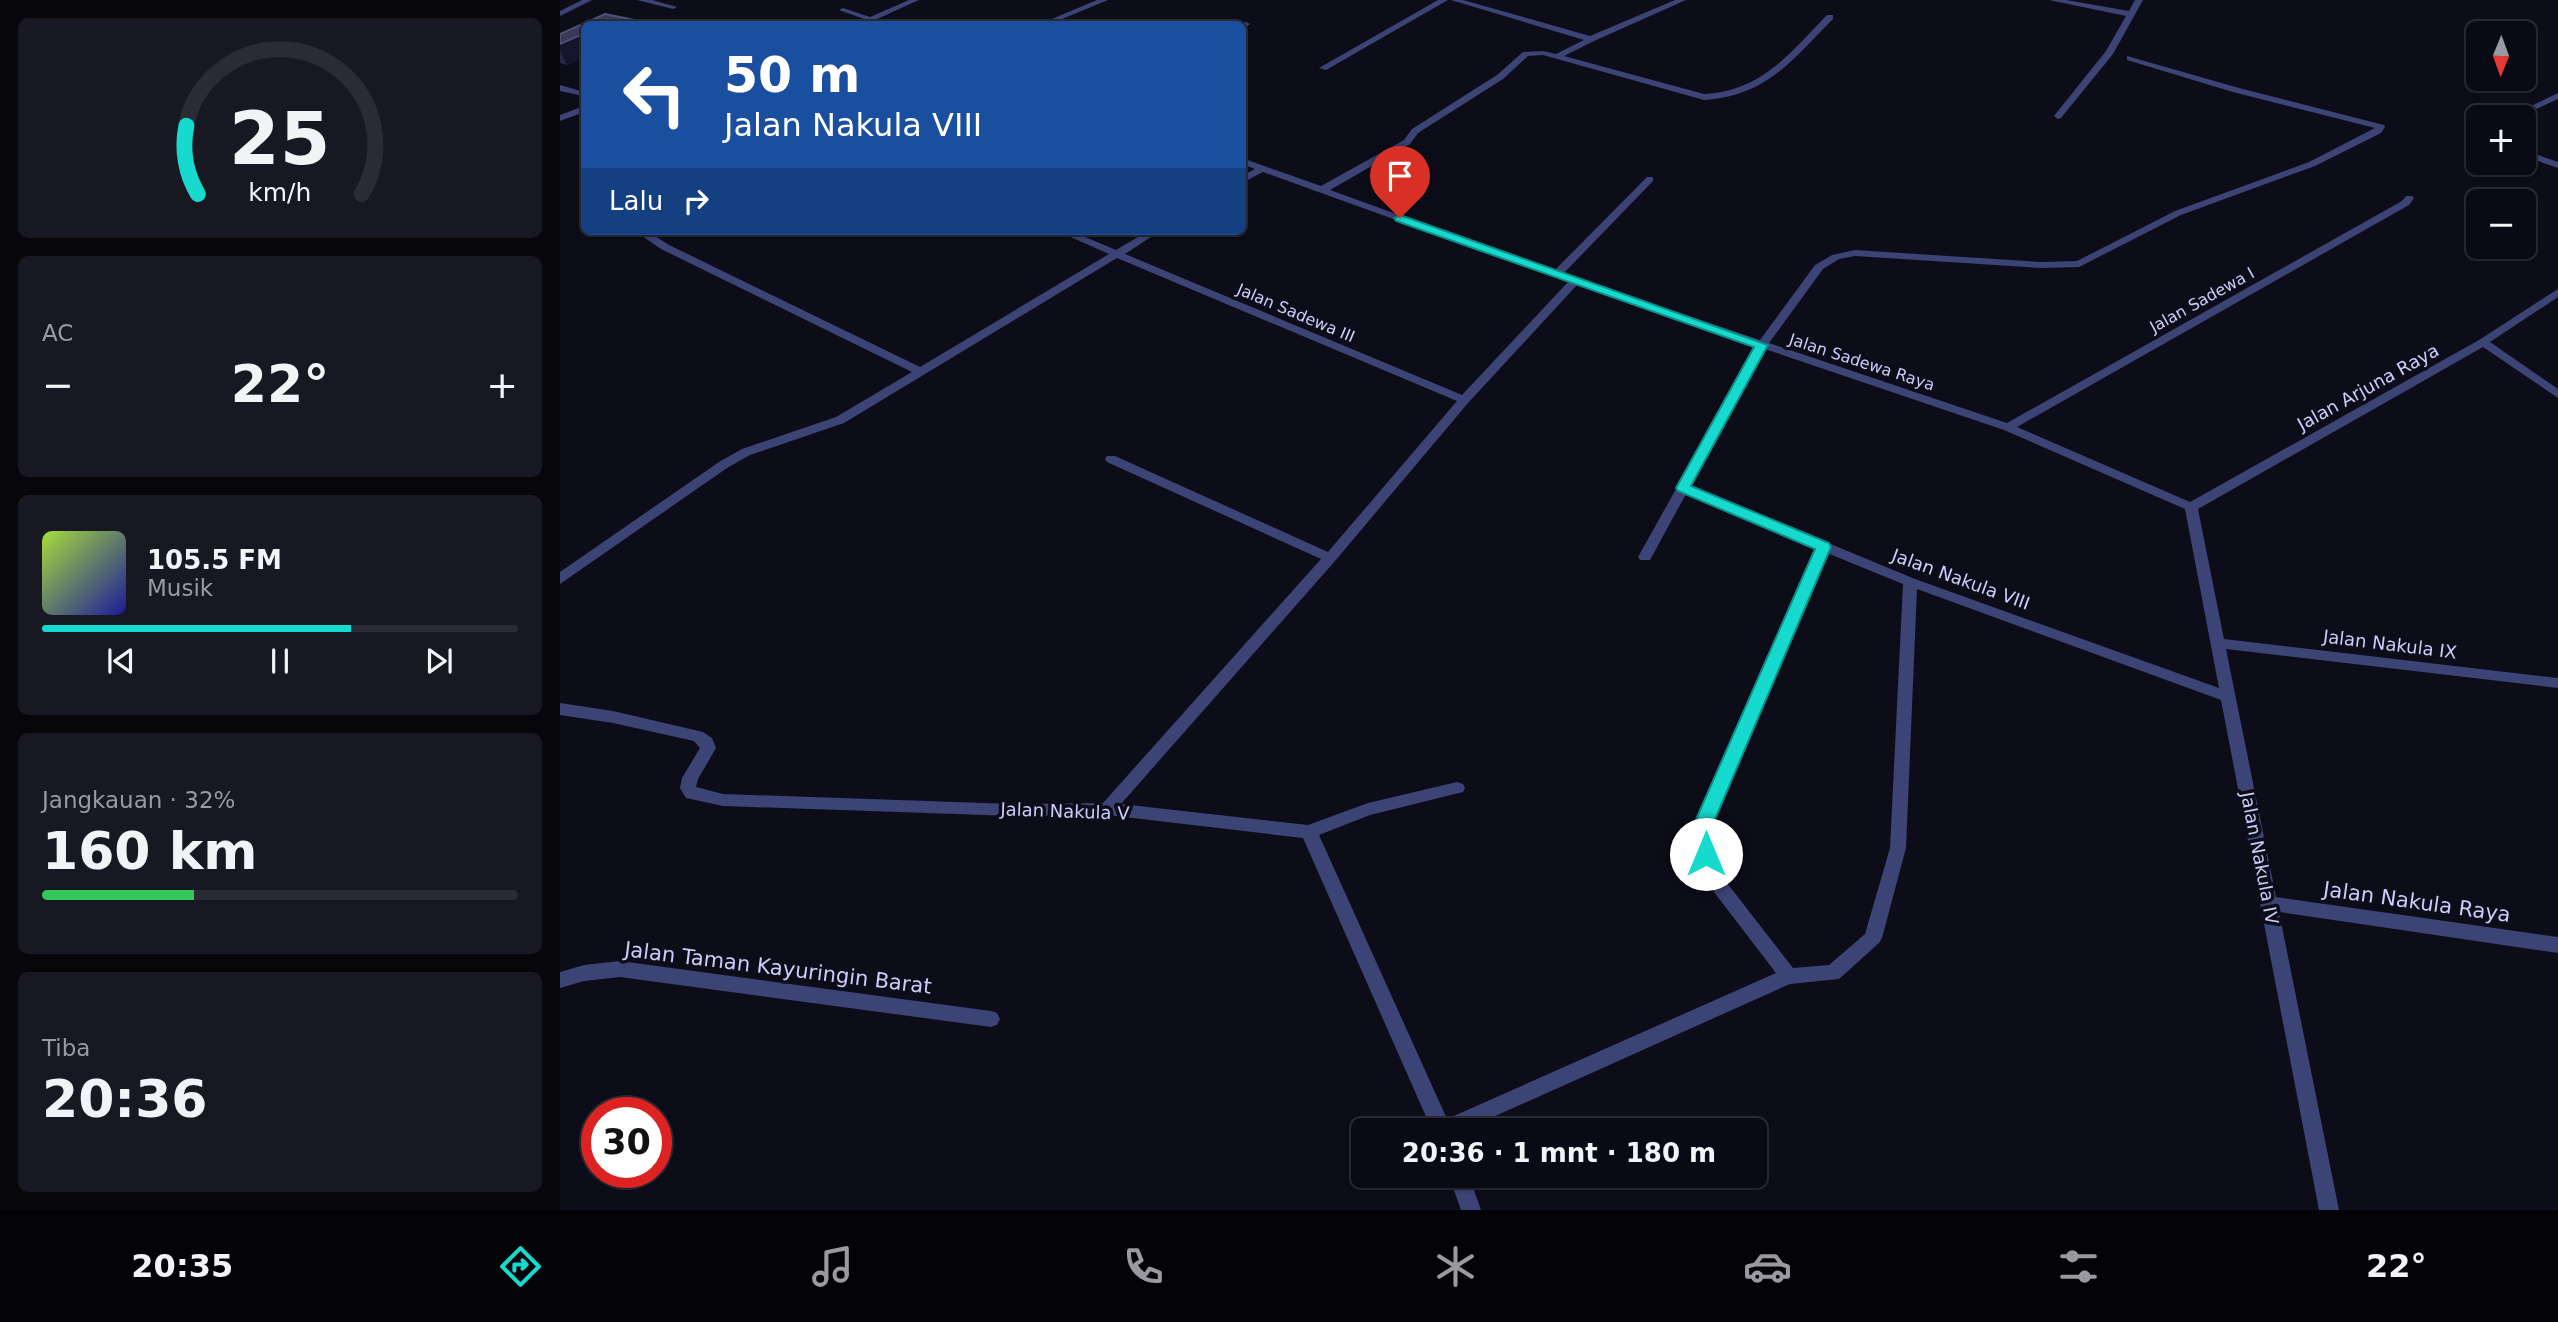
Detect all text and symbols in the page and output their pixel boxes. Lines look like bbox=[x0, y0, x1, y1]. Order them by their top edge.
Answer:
north arrow bbox=[2466, 21, 2536, 91]
map controls bbox=[2466, 21, 2536, 259]
text: 50 m bbox=[724, 47, 860, 104]
icon: left bbox=[609, 49, 700, 140]
text: 25 bbox=[229, 97, 331, 182]
button: + bbox=[2466, 105, 2536, 175]
text: Jalan Nakula VIII bbox=[724, 106, 982, 144]
pin bbox=[1370, 146, 1430, 218]
icon: arrive bbox=[1381, 157, 1419, 195]
text: km/h bbox=[248, 178, 312, 207]
icon: right bbox=[677, 182, 715, 220]
text: Lalu bbox=[609, 186, 663, 216]
button: − bbox=[2466, 189, 2536, 259]
street label: Jalan Sadewa I bbox=[2146, 263, 2258, 337]
street label: Jalan Sadewa III bbox=[1233, 279, 1358, 346]
text: AC bbox=[42, 320, 73, 346]
street label: Jalan Sadewa Raya bbox=[1786, 329, 1937, 394]
street label: Jalan Arjuna Raya bbox=[2293, 339, 2442, 435]
text: 22° bbox=[231, 354, 329, 414]
text: − bbox=[42, 363, 74, 407]
text: + bbox=[486, 363, 518, 407]
street label: Jalan Nakula VIII bbox=[1888, 544, 2033, 614]
text: 105.5 FM bbox=[147, 545, 282, 575]
text: Musik bbox=[147, 575, 213, 601]
street label: Jalan Nakula IX bbox=[2321, 625, 2458, 663]
icon: previous bbox=[102, 642, 140, 680]
icon: pause bbox=[261, 642, 299, 680]
icon: next bbox=[420, 642, 458, 680]
text: Jangkauan · 32% bbox=[42, 787, 235, 813]
street label: Jalan Nakula IV bbox=[2237, 789, 2283, 927]
street label: Jalan Nakula V bbox=[999, 798, 1131, 824]
position arrow bbox=[1669, 817, 1743, 891]
text: 160 km bbox=[42, 821, 257, 881]
street label: Jalan Nakula Raya bbox=[2320, 877, 2512, 927]
street label: Jalan Taman Kayuringin Barat bbox=[621, 937, 933, 999]
text: Tiba bbox=[42, 1035, 90, 1061]
text: 20:36 bbox=[42, 1069, 208, 1129]
speed limit sign: 30 bbox=[581, 1097, 672, 1188]
text: 20:36 · 1 mnt · 180 m bbox=[1402, 1138, 1716, 1168]
icon: directions bbox=[496, 1242, 545, 1291]
icon: music bbox=[808, 1242, 857, 1291]
icon: phone bbox=[1119, 1242, 1168, 1291]
icon: climate bbox=[1431, 1242, 1480, 1291]
icon: car bbox=[1743, 1242, 1792, 1291]
icon: filters bbox=[2054, 1242, 2103, 1291]
text: 20:35 bbox=[131, 1247, 233, 1285]
text: 22° bbox=[2366, 1247, 2427, 1285]

